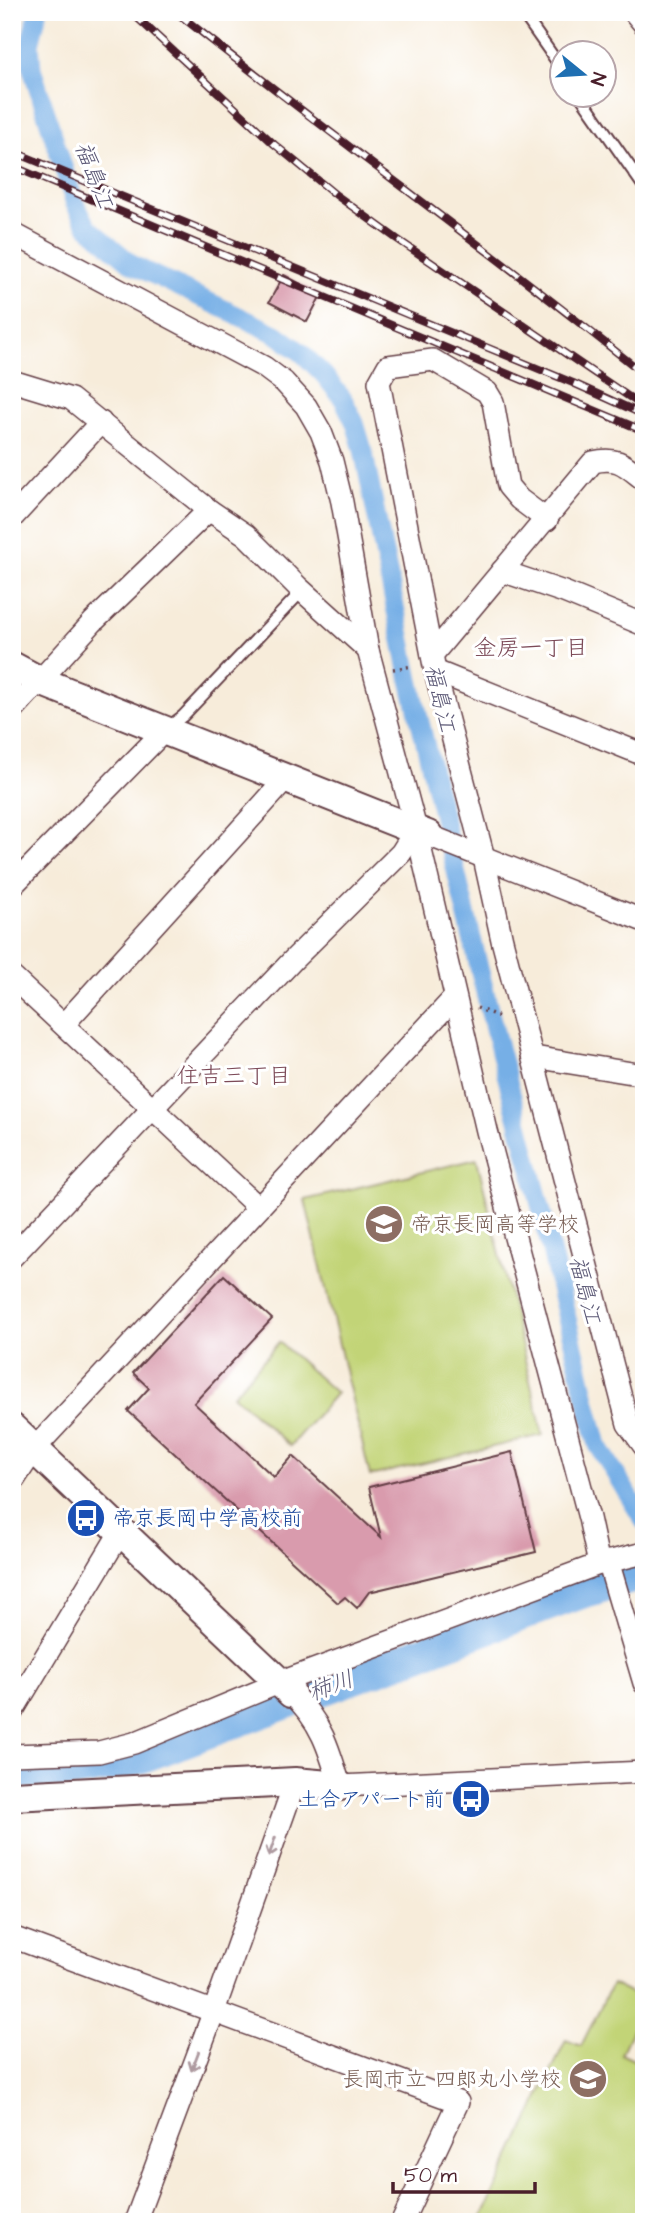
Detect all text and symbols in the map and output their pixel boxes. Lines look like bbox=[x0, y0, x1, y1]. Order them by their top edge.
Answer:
north arrow bbox=[548, 38, 618, 108]
text: N bbox=[583, 69, 612, 89]
water label: 福島江 bbox=[67, 137, 122, 214]
district label: 金房一丁目 bbox=[474, 632, 589, 664]
water label: 福島江 bbox=[417, 661, 464, 736]
district label: 住吉三丁目 bbox=[177, 1060, 292, 1092]
school or university icon: 帝京長岡高等学校 bbox=[363, 1203, 405, 1245]
place label: 帝京長岡高等学校 bbox=[411, 1210, 579, 1239]
water label: 福島江 bbox=[561, 1253, 609, 1328]
bus stop icon: 帝京長岡中学高校前 bbox=[65, 1497, 107, 1539]
place label: 帝京長岡中学高校前 bbox=[113, 1504, 302, 1533]
water label: 柿川 bbox=[304, 1663, 358, 1709]
bus stop icon: 土合アパート前 bbox=[450, 1778, 492, 1820]
place label: 土合アパート前 bbox=[298, 1785, 444, 1814]
one-way arrow bbox=[265, 1835, 277, 1857]
one-way arrow bbox=[188, 2049, 201, 2071]
school or university icon: 長岡市立 四郎丸小学校 bbox=[567, 2058, 609, 2100]
place label: 長岡市立 四郎丸小学校 bbox=[343, 2065, 561, 2094]
scale bar bbox=[393, 2150, 535, 2194]
text: 50 m bbox=[404, 2161, 458, 2190]

